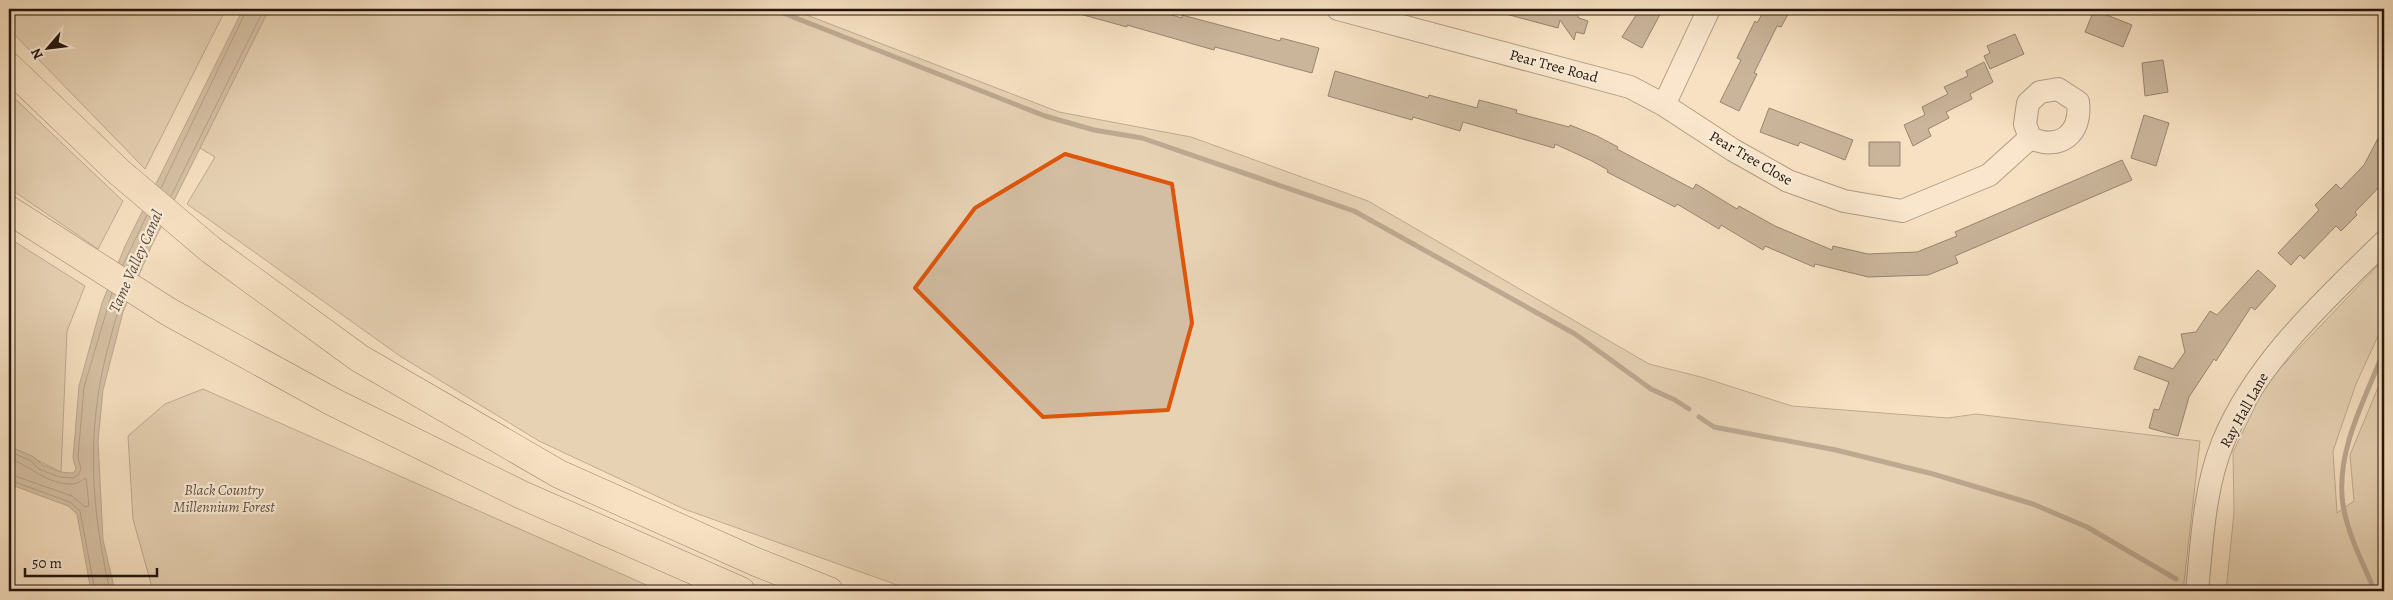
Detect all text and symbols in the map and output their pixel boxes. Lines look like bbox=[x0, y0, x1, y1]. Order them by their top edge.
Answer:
north arrow bbox=[22, 22, 72, 72]
text: N bbox=[26, 45, 48, 63]
street label: Pear Tree Road bbox=[1507, 45, 1601, 88]
street label: Pear Tree Close bbox=[1706, 126, 1797, 190]
water label: Tame Valley Canal bbox=[103, 207, 168, 316]
street label: Ray Hall Lane bbox=[2215, 369, 2273, 451]
park label: Black Country Millennium Forest bbox=[173, 480, 275, 517]
scale bar bbox=[25, 545, 158, 577]
text: 50 m bbox=[32, 553, 62, 573]

